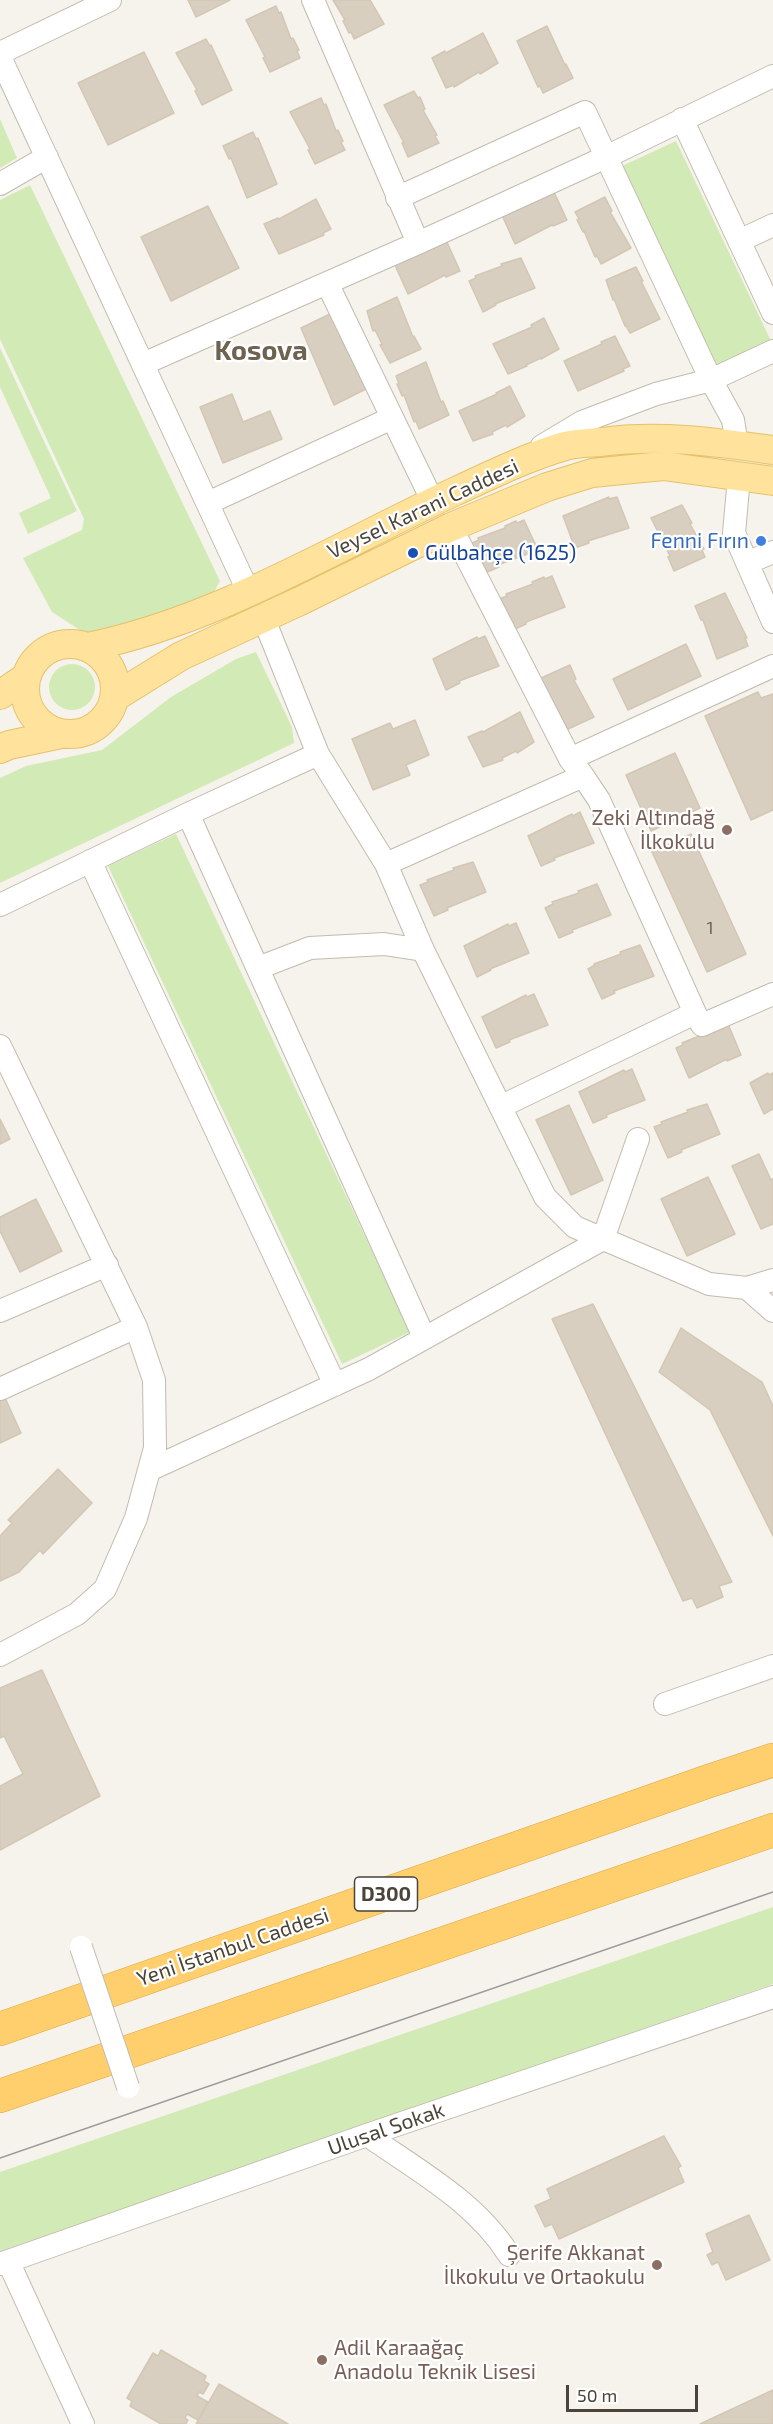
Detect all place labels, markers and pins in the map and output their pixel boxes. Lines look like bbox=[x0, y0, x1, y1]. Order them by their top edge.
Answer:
place label: Fenni Fırın bbox=[650, 528, 749, 554]
marker: Fenni Fırın bbox=[754, 534, 768, 548]
place label: Gülbahçe (1625) bbox=[425, 540, 576, 566]
marker: Gülbahçe (1625) bbox=[406, 546, 420, 560]
place label: Zeki Altındağ İlkokulu bbox=[591, 805, 715, 855]
marker: Zeki Altındağ İlkokulu bbox=[720, 823, 734, 837]
place label: Şerife Akkanat İlkokulu ve Ortaokulu bbox=[444, 2240, 645, 2290]
marker: Şerife Akkanat İlkokulu ve Ortaokulu bbox=[650, 2258, 664, 2272]
place label: Adil Karaağaç Anadolu Teknik Lisesi bbox=[334, 2335, 536, 2385]
marker: Adil Karaağaç Anadolu Teknik Lisesi bbox=[315, 2353, 329, 2367]

